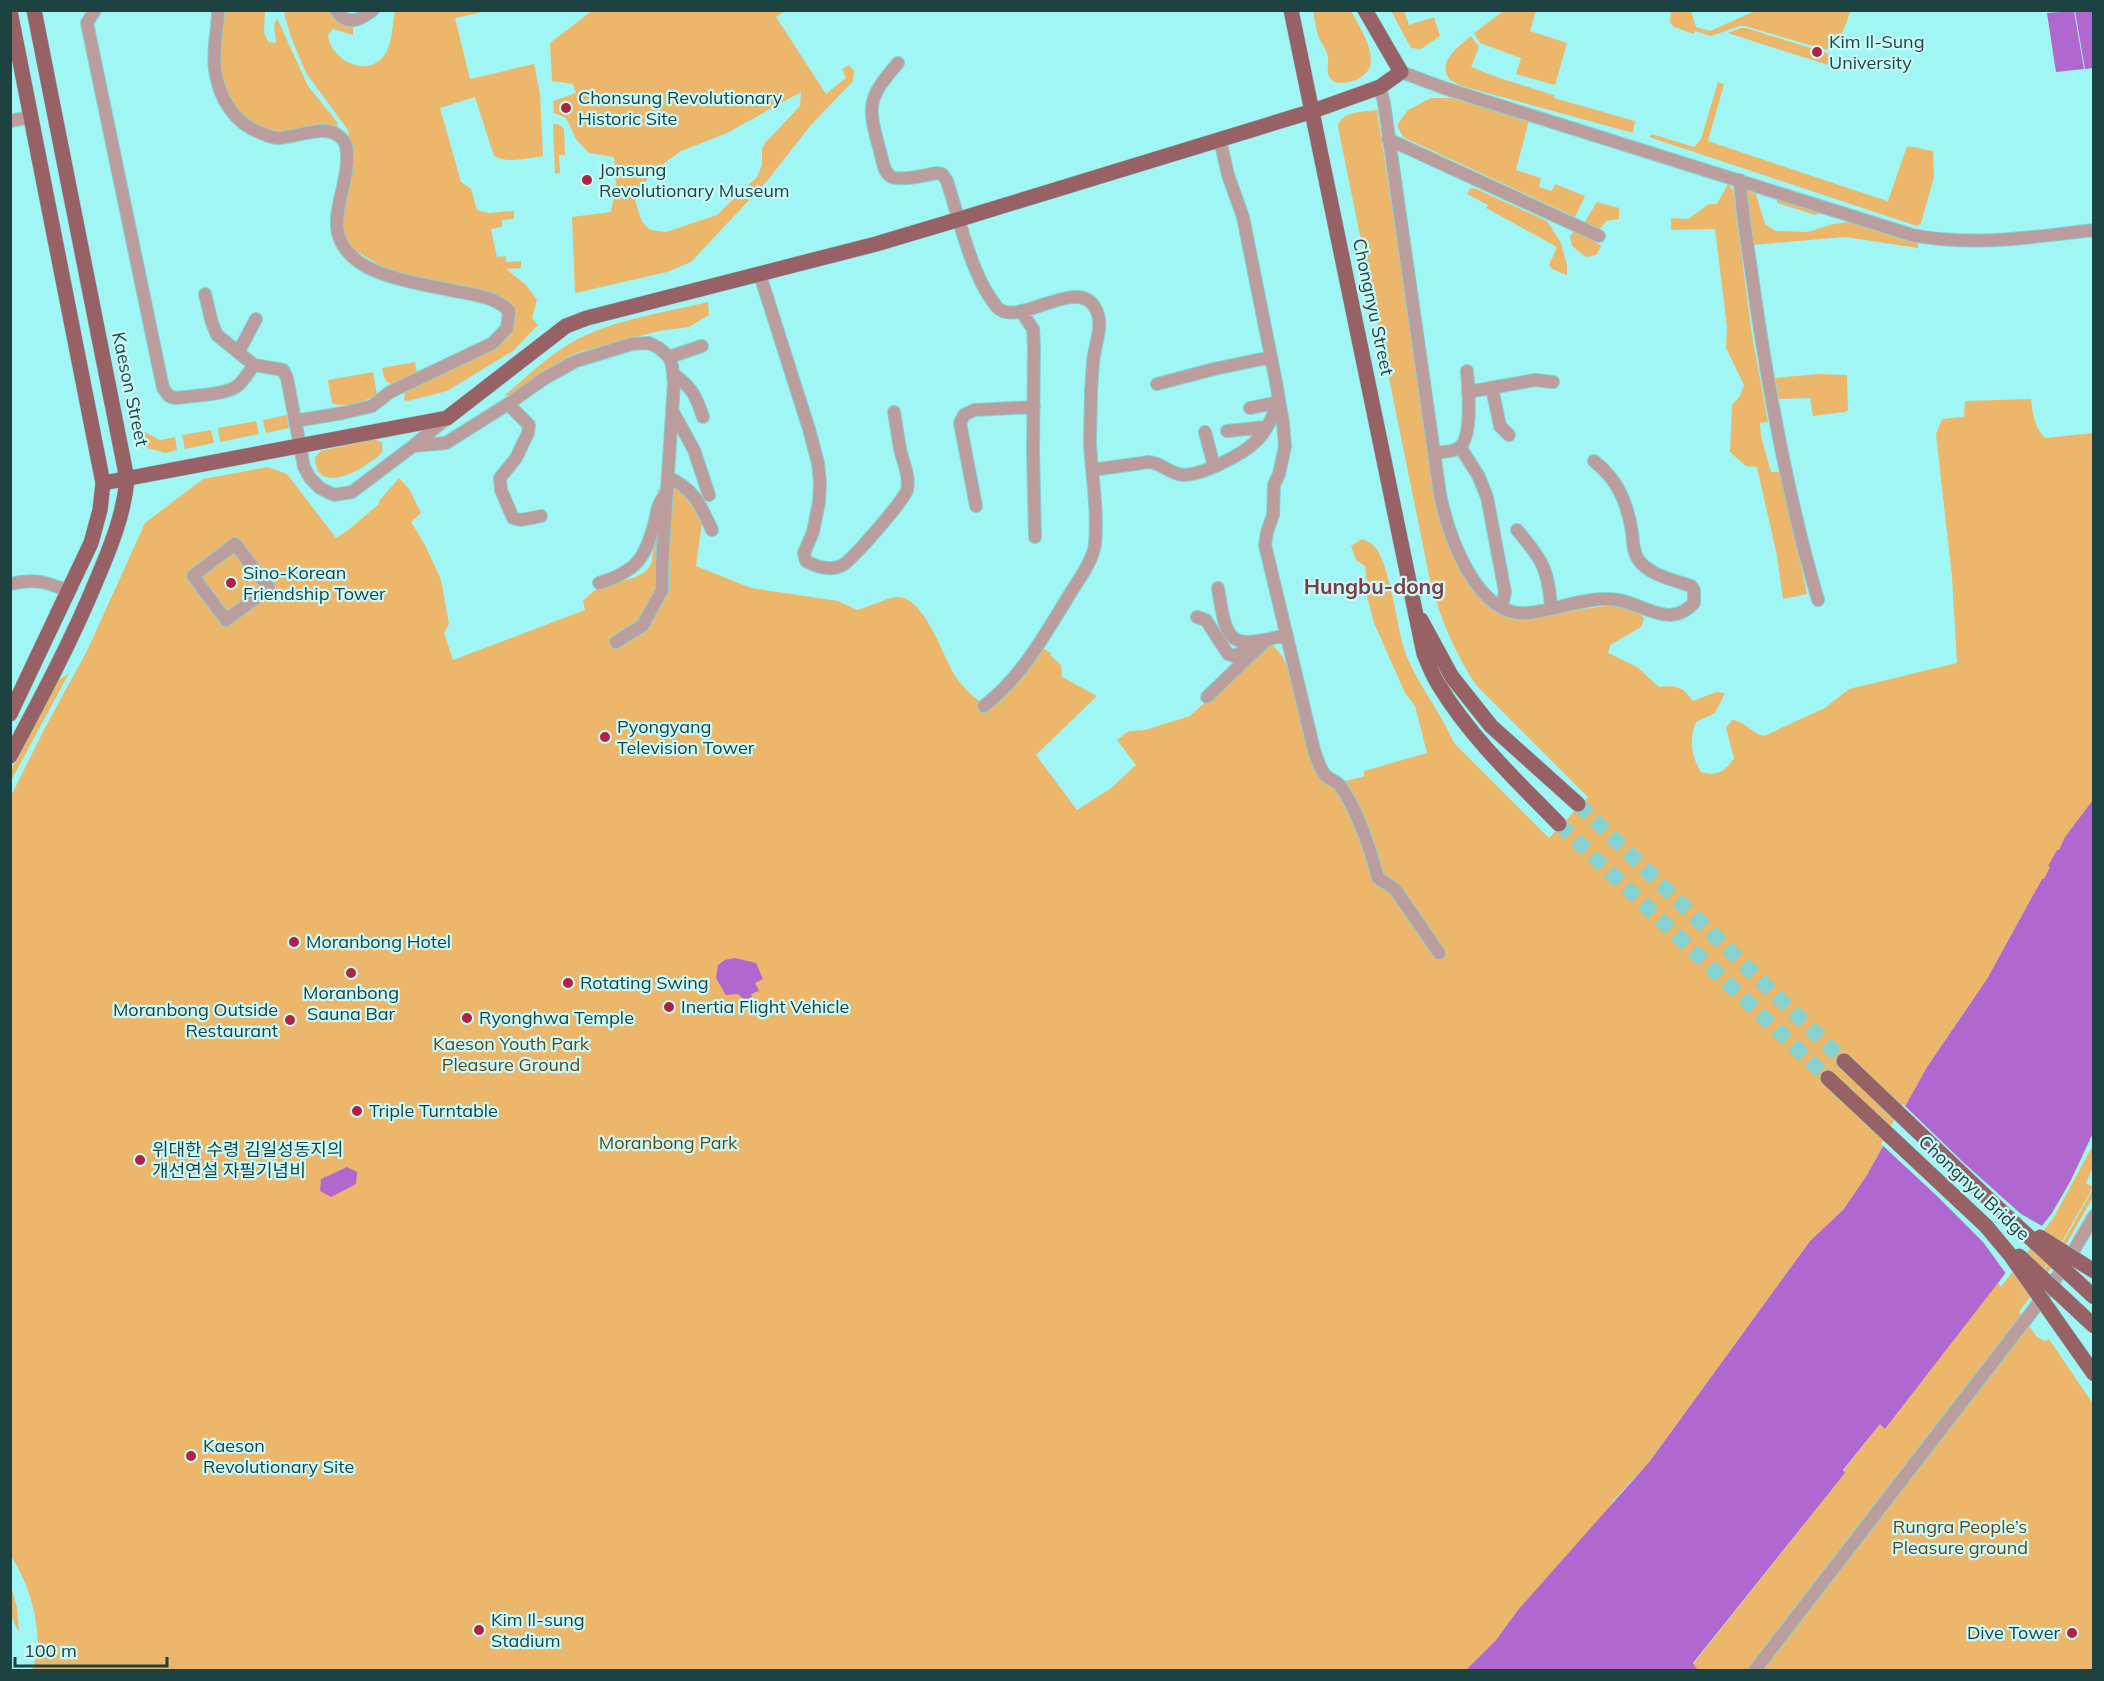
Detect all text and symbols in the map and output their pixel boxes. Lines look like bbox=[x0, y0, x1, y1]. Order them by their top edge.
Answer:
place label: Kim Il-Sung University bbox=[1829, 30, 1925, 74]
marker: Kim Il-Sung University bbox=[1810, 45, 1824, 59]
place label: Chonsung Revolutionary Historic Site bbox=[578, 86, 783, 130]
marker: Chonsung Revolutionary Historic Site bbox=[559, 101, 573, 115]
place label: Jonsung Revolutionary Museum bbox=[599, 158, 790, 202]
marker: Jonsung Revolutionary Museum bbox=[580, 173, 594, 187]
street label: Chongnyu Street bbox=[1348, 236, 1399, 377]
street label: Kaeson Street bbox=[107, 330, 154, 448]
place label: Sino-Korean Friendship Tower bbox=[243, 561, 386, 605]
district label: Hungbu-dong bbox=[1304, 573, 1444, 599]
marker: Sino-Korean Friendship Tower bbox=[224, 576, 238, 590]
place label: Pyongyang Television Tower bbox=[617, 715, 755, 759]
marker: Pyongyang Television Tower bbox=[598, 730, 612, 744]
place label: Moranbong Hotel bbox=[306, 930, 451, 953]
marker: Moranbong Hotel bbox=[287, 935, 301, 949]
marker: Moranbong Sauna Bar bbox=[344, 966, 358, 980]
place label: Rotating Swing bbox=[580, 971, 709, 994]
marker: Rotating Swing bbox=[561, 976, 575, 990]
place label: Moranbong Sauna Bar bbox=[303, 981, 399, 1025]
place label: Inertia Flight Vehicle bbox=[681, 995, 849, 1018]
place label: Moranbong Outside Restaurant bbox=[113, 998, 278, 1042]
marker: Inertia Flight Vehicle bbox=[662, 1000, 676, 1014]
place label: Ryonghwa Temple bbox=[479, 1006, 634, 1029]
marker: Ryonghwa Temple bbox=[460, 1011, 474, 1025]
marker: Moranbong Outside Restaurant bbox=[283, 1013, 297, 1027]
park label: Kaeson Youth Park Pleasure Ground bbox=[433, 1032, 590, 1076]
place label: Triple Turntable bbox=[369, 1099, 498, 1122]
marker: Triple Turntable bbox=[350, 1104, 364, 1118]
street label: Chongnyu Bridge bbox=[1914, 1130, 2035, 1245]
park label: Moranbong Park bbox=[599, 1131, 738, 1154]
place label: 위대한 수령 김일성동지의 개선연설 자필기념비 bbox=[152, 1138, 344, 1182]
marker: 위대한 수령 김일성동지의 개선연설 자필기념비 bbox=[133, 1153, 147, 1167]
place label: Kaeson Revolutionary Site bbox=[203, 1434, 354, 1478]
marker: Kaeson Revolutionary Site bbox=[184, 1449, 198, 1463]
park label: Rungra People’s Pleasure ground bbox=[1892, 1515, 2028, 1559]
place label: Kim Il-sung Stadium bbox=[491, 1608, 585, 1652]
place label: Dive Tower bbox=[1967, 1621, 2060, 1644]
marker: Kim Il-sung Stadium bbox=[472, 1623, 486, 1637]
marker: Dive Tower bbox=[2065, 1626, 2079, 1640]
scale bar bbox=[15, 1630, 166, 1668]
text: 100 m bbox=[24, 1639, 77, 1662]

